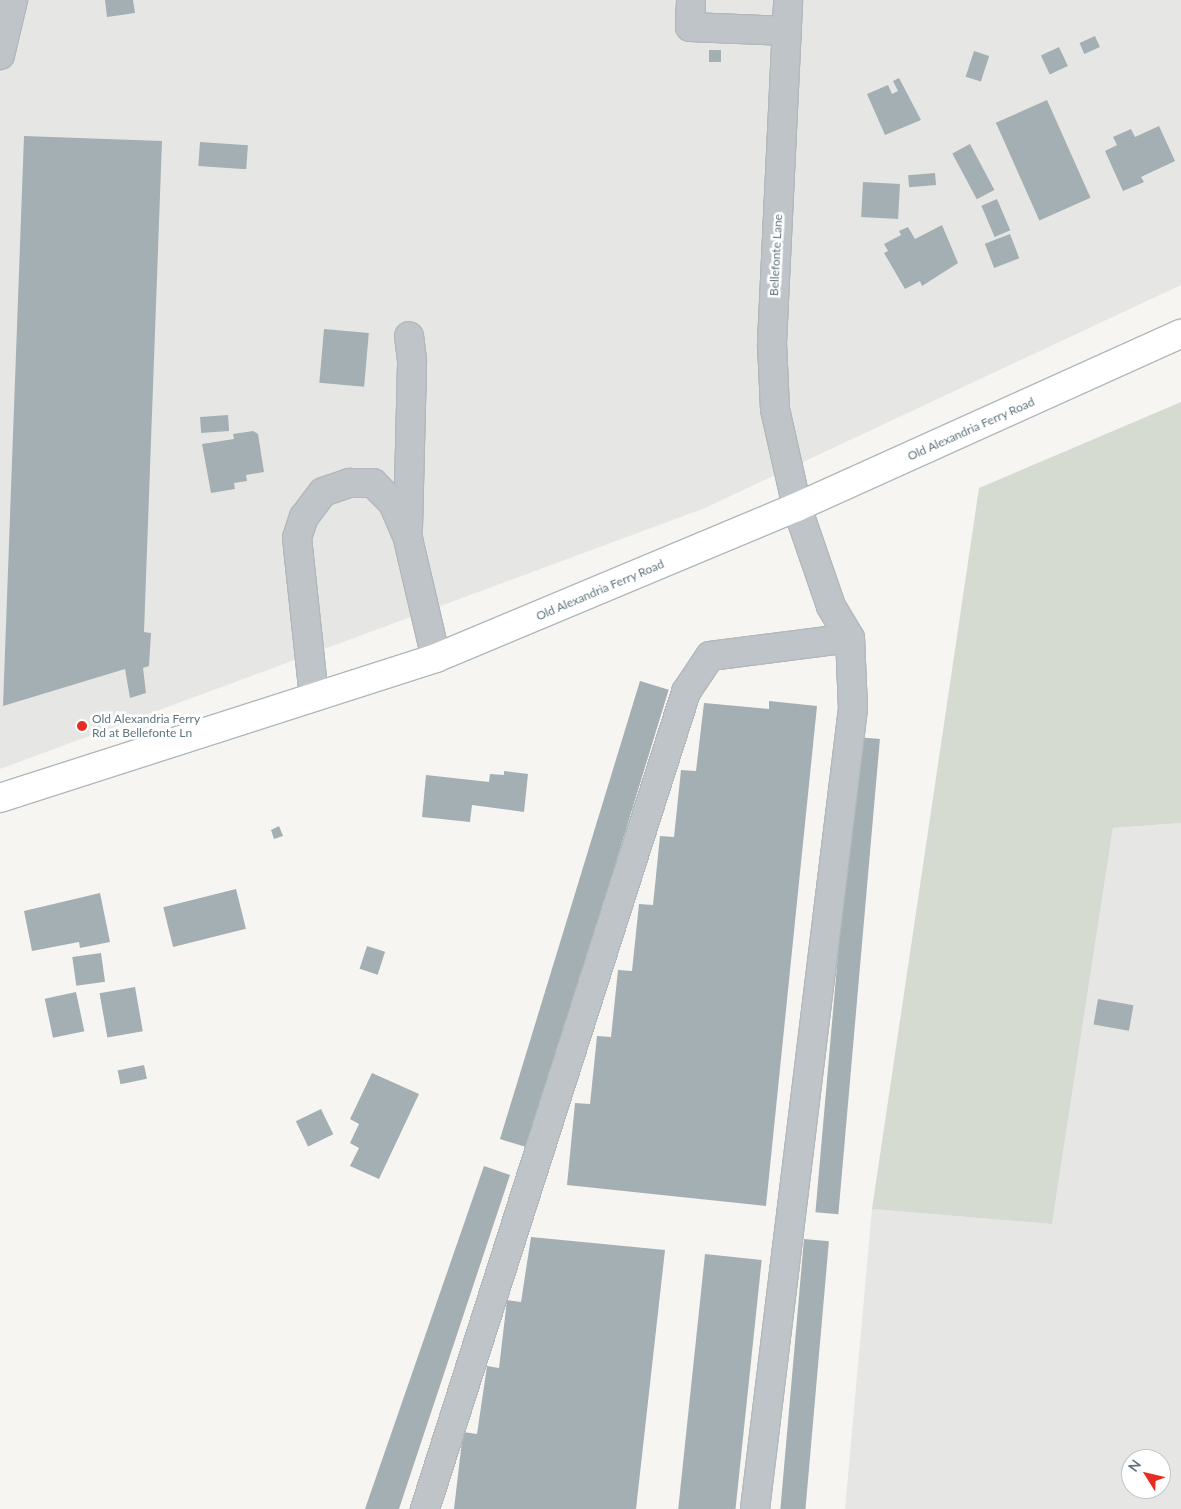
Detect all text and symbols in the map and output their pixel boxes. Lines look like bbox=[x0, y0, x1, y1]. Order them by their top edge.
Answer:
street label: Bellefonte Lane bbox=[767, 214, 785, 296]
street label: Old Alexandria Ferry Road bbox=[905, 394, 1037, 464]
street label: Old Alexandria Ferry Road bbox=[534, 556, 666, 624]
place label: Old Alexandria Ferry Rd at Bellefonte Ln bbox=[92, 712, 200, 740]
marker: Old Alexandria Ferry Rd at Bellefonte Ln bbox=[76, 720, 88, 732]
north arrow bbox=[1121, 1449, 1171, 1499]
text: N bbox=[1124, 1456, 1144, 1475]

